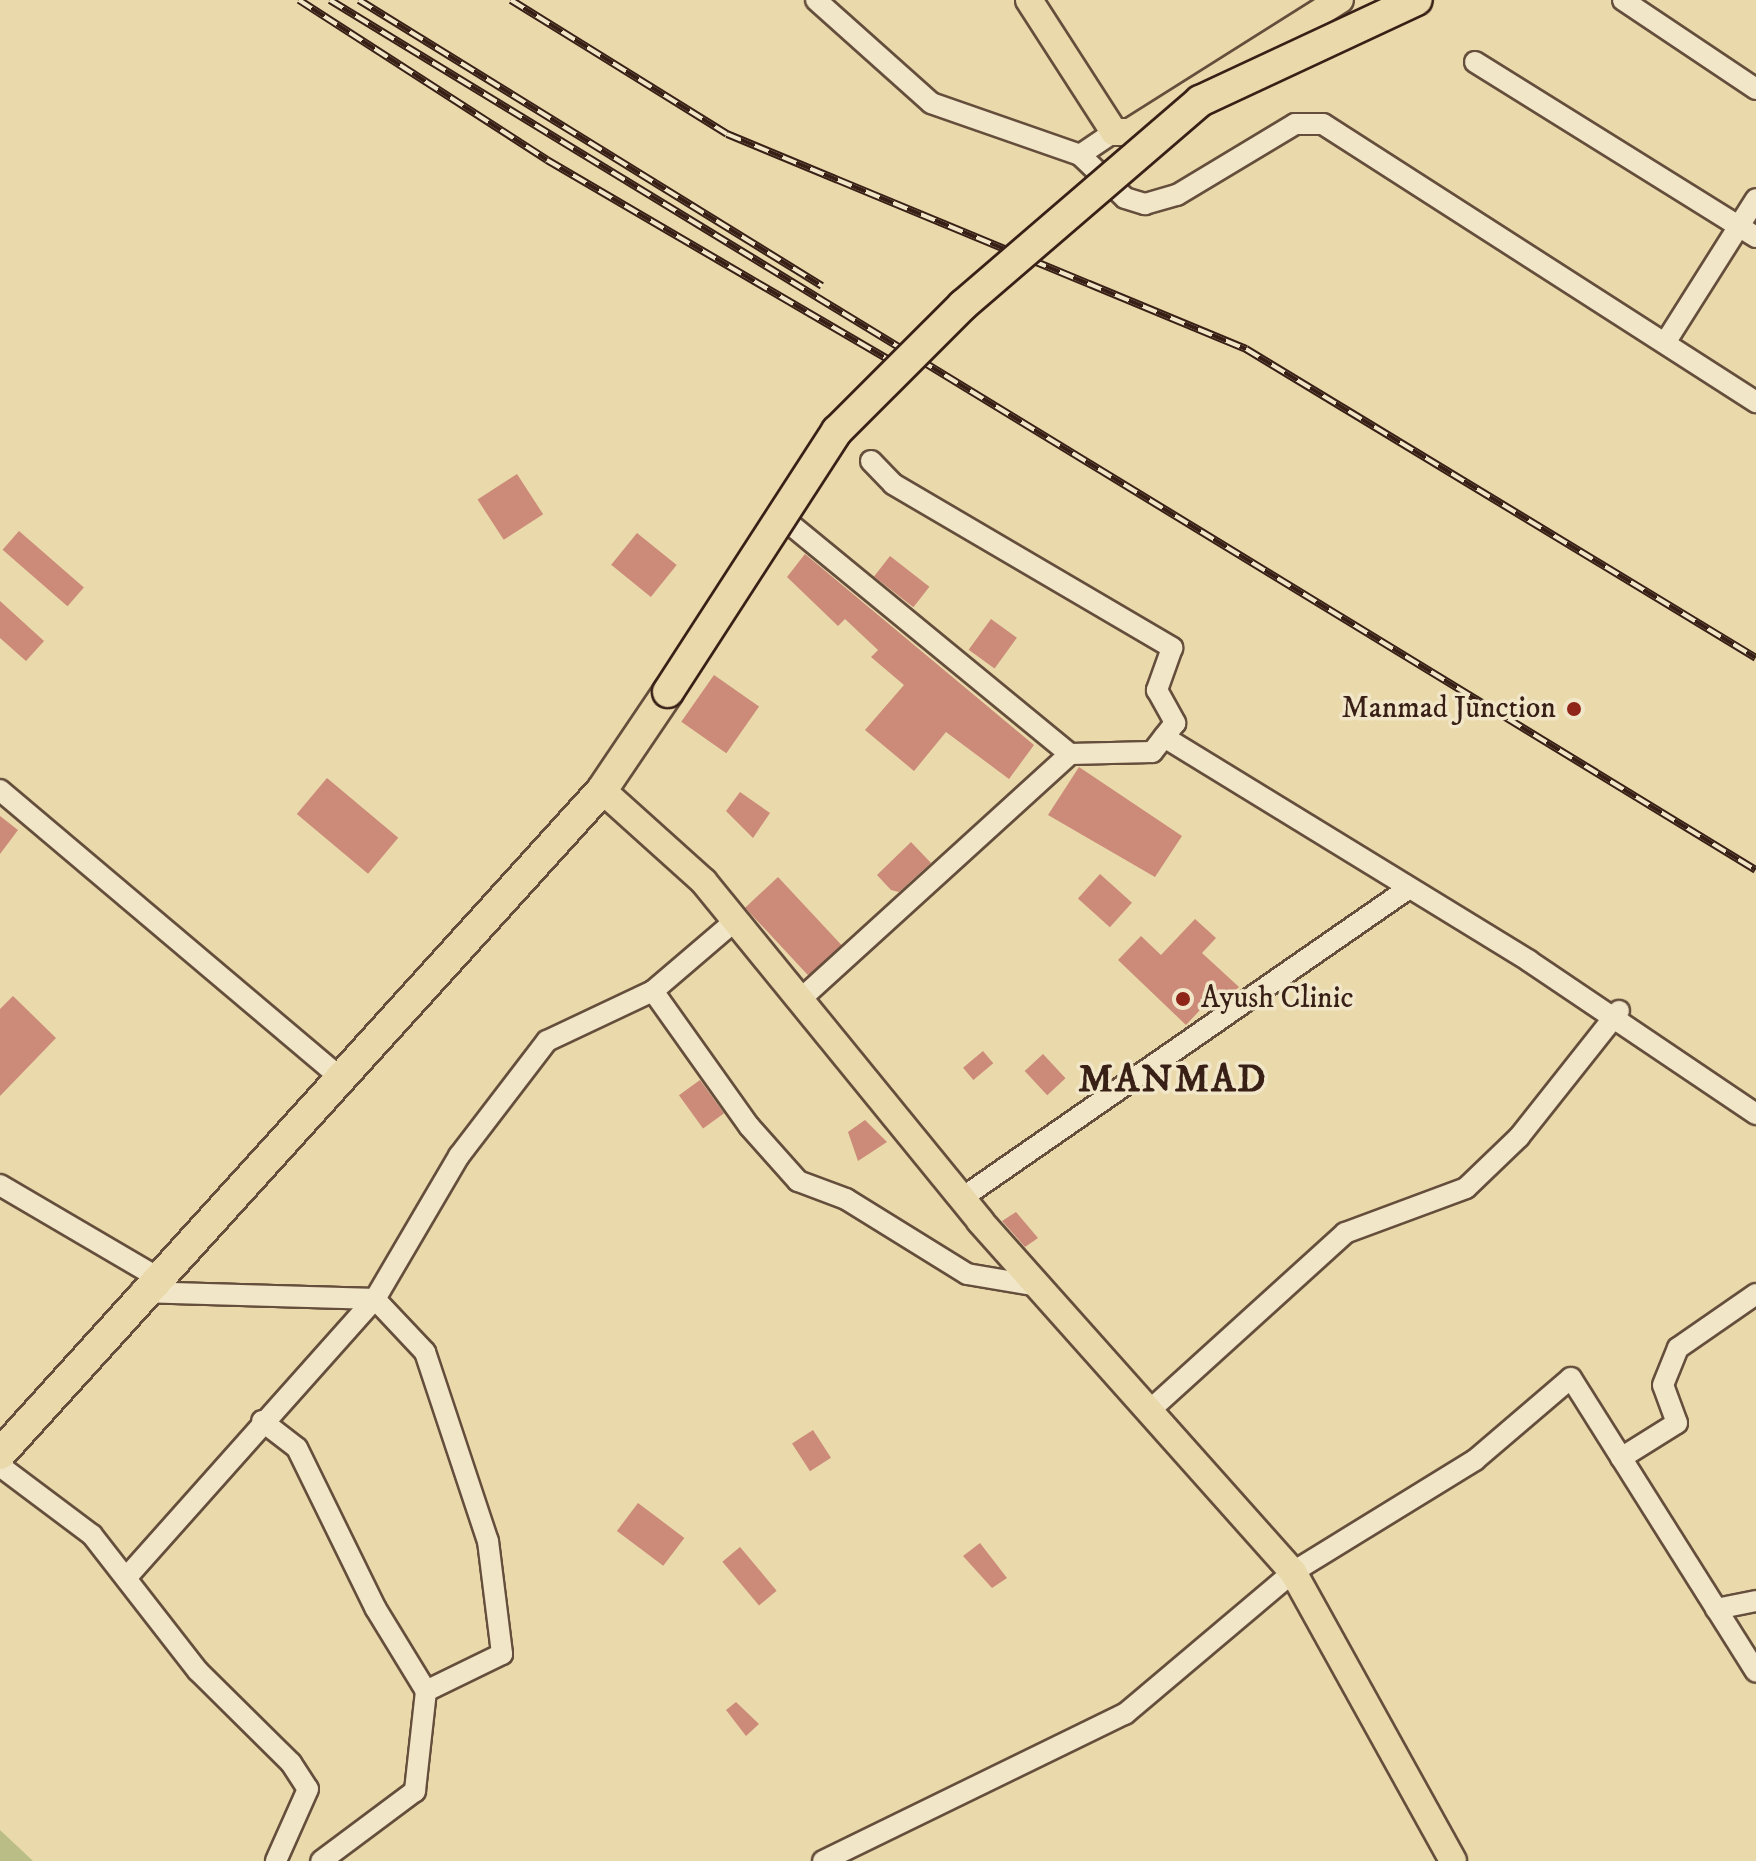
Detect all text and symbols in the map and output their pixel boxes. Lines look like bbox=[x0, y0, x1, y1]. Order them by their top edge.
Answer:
place label: Manmad Junction bbox=[1342, 691, 1556, 727]
marker: Manmad Junction bbox=[1563, 698, 1585, 720]
place label: Ayush Clinic bbox=[1201, 981, 1353, 1017]
marker: Ayush Clinic bbox=[1172, 988, 1194, 1010]
district label: MANMAD bbox=[1078, 1058, 1268, 1104]

